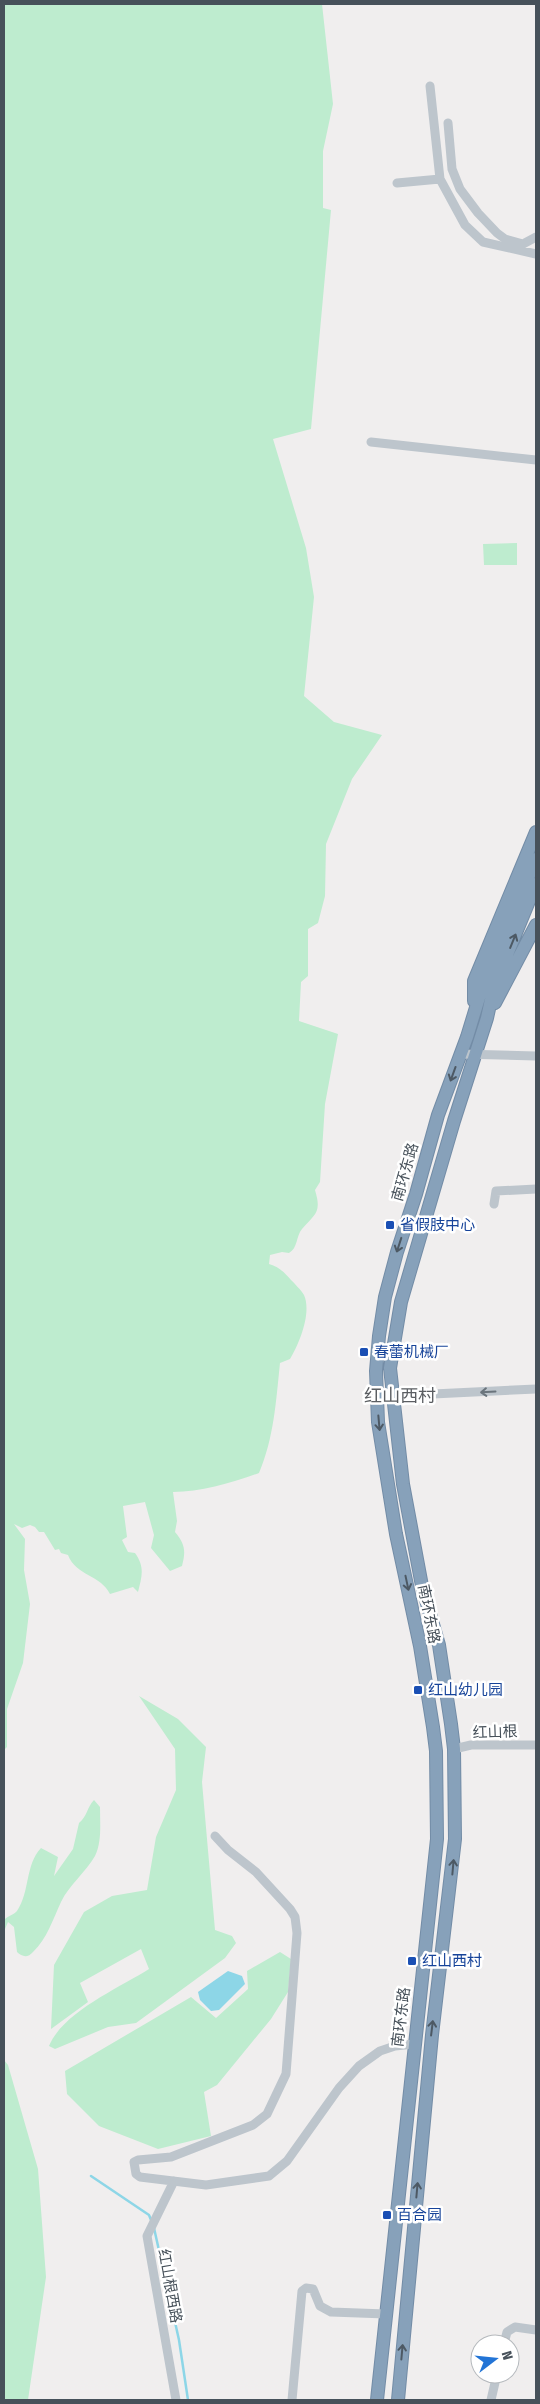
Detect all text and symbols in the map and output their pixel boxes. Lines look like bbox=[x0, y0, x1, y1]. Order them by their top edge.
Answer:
one-way arrow bbox=[509, 934, 518, 949]
one-way arrow bbox=[448, 1065, 457, 1081]
street label: 南环东路 bbox=[388, 1141, 422, 1203]
place label: 省假肢中心 bbox=[400, 1216, 475, 1234]
marker: 省假肢中心 bbox=[384, 1219, 396, 1231]
one-way arrow bbox=[394, 1237, 404, 1253]
place label: 春蕾机械厂 bbox=[374, 1343, 449, 1361]
marker: 春蕾机械厂 bbox=[358, 1346, 370, 1358]
district label: 红山西村 bbox=[364, 1385, 436, 1407]
one-way arrow bbox=[480, 1387, 496, 1396]
one-way arrow bbox=[374, 1414, 384, 1430]
one-way arrow bbox=[402, 1574, 412, 1590]
street label: 南环东路 bbox=[414, 1583, 444, 1645]
place label: 红山幼儿园 bbox=[428, 1681, 503, 1699]
marker: 红山幼儿园 bbox=[412, 1684, 424, 1696]
street label: 红山根 bbox=[472, 1722, 518, 1742]
one-way arrow bbox=[448, 1859, 458, 1875]
place label: 红山西村 bbox=[422, 1952, 482, 1970]
marker: 红山西村 bbox=[406, 1955, 418, 1967]
street label: 南环东路 bbox=[388, 1986, 414, 2048]
one-way arrow bbox=[427, 2020, 437, 2036]
one-way arrow bbox=[412, 2182, 422, 2198]
place label: 百合园 bbox=[397, 2206, 442, 2224]
marker: 百合园 bbox=[381, 2209, 393, 2221]
street label: 红山根西路 bbox=[155, 2247, 185, 2325]
north arrow bbox=[470, 2334, 520, 2384]
one-way arrow bbox=[397, 2344, 407, 2360]
text: N bbox=[498, 2349, 516, 2362]

